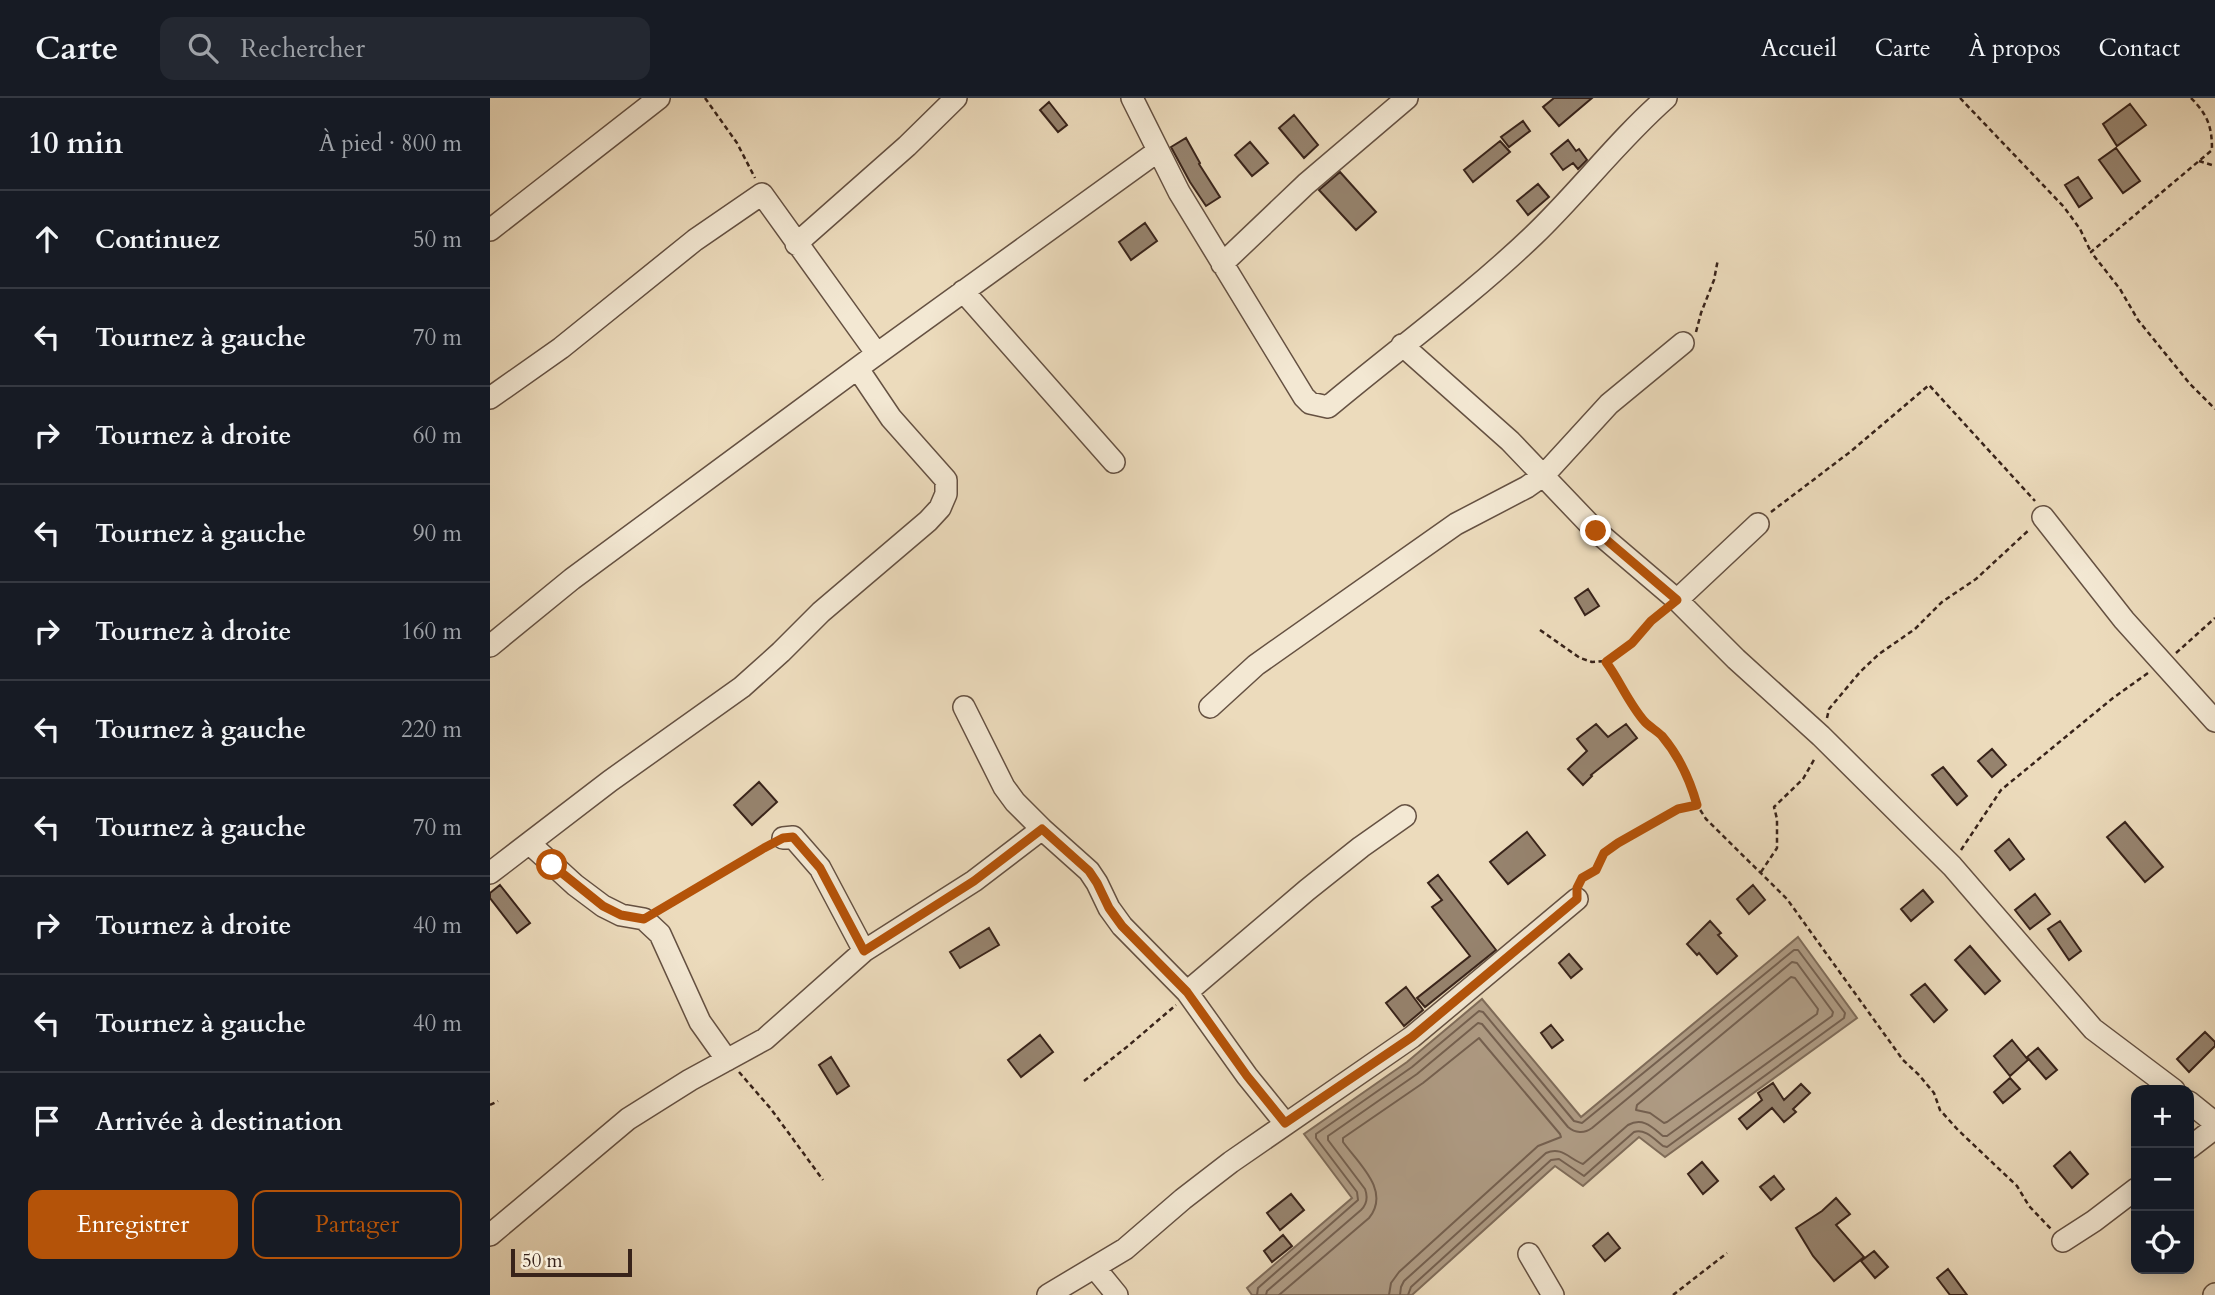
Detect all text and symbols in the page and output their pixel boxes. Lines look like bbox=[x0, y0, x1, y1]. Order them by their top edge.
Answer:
search box bbox=[160, 17, 650, 80]
text: Carte bbox=[35, 26, 118, 71]
icon: search bbox=[184, 29, 222, 67]
text: Rechercher bbox=[240, 31, 365, 66]
text: Accueil bbox=[1761, 32, 1837, 65]
text: Carte bbox=[1875, 32, 1931, 65]
text: À propos bbox=[1969, 32, 2061, 65]
text: Contact bbox=[2099, 32, 2180, 65]
text: 10 min bbox=[28, 123, 123, 164]
text: À pied · 800 m bbox=[319, 128, 462, 159]
icon: ahead bbox=[28, 220, 66, 258]
text: Continuez bbox=[95, 222, 220, 257]
text: 50 m bbox=[413, 224, 462, 255]
icon: left bbox=[28, 318, 66, 356]
text: Tournez à gauche bbox=[95, 320, 306, 355]
text: 70 m bbox=[413, 322, 462, 353]
icon: right bbox=[28, 416, 66, 454]
text: Tournez à droite bbox=[95, 418, 291, 453]
text: 60 m bbox=[413, 420, 462, 451]
icon: left bbox=[28, 514, 66, 552]
route end bbox=[1580, 515, 1611, 546]
text: Tournez à gauche bbox=[95, 516, 306, 551]
text: 90 m bbox=[413, 518, 462, 549]
icon: right bbox=[28, 612, 66, 650]
text: Tournez à droite bbox=[95, 614, 291, 649]
text: 160 m bbox=[401, 616, 462, 647]
icon: left bbox=[28, 710, 66, 748]
text: Tournez à gauche bbox=[95, 712, 306, 747]
text: 220 m bbox=[401, 714, 462, 745]
icon: left bbox=[28, 808, 66, 846]
text: Tournez à gauche bbox=[95, 810, 306, 845]
text: 70 m bbox=[413, 812, 462, 843]
route start bbox=[536, 849, 567, 880]
icon: right bbox=[28, 906, 66, 944]
text: Tournez à droite bbox=[95, 908, 291, 943]
text: 40 m bbox=[413, 910, 462, 941]
icon: left bbox=[28, 1004, 66, 1042]
text: Tournez à gauche bbox=[95, 1006, 306, 1041]
text: 40 m bbox=[413, 1008, 462, 1039]
map controls bbox=[2131, 1085, 2194, 1274]
button: + bbox=[2131, 1085, 2194, 1148]
icon: arrive bbox=[28, 1102, 66, 1140]
text: Arrivée à destination bbox=[95, 1104, 343, 1139]
button: − bbox=[2131, 1148, 2194, 1211]
button: Enregistrer bbox=[28, 1190, 238, 1259]
button: Partager bbox=[252, 1190, 462, 1259]
button: locate bbox=[2131, 1211, 2194, 1274]
scale bar bbox=[511, 1246, 632, 1278]
text: 50 m bbox=[522, 1248, 563, 1274]

